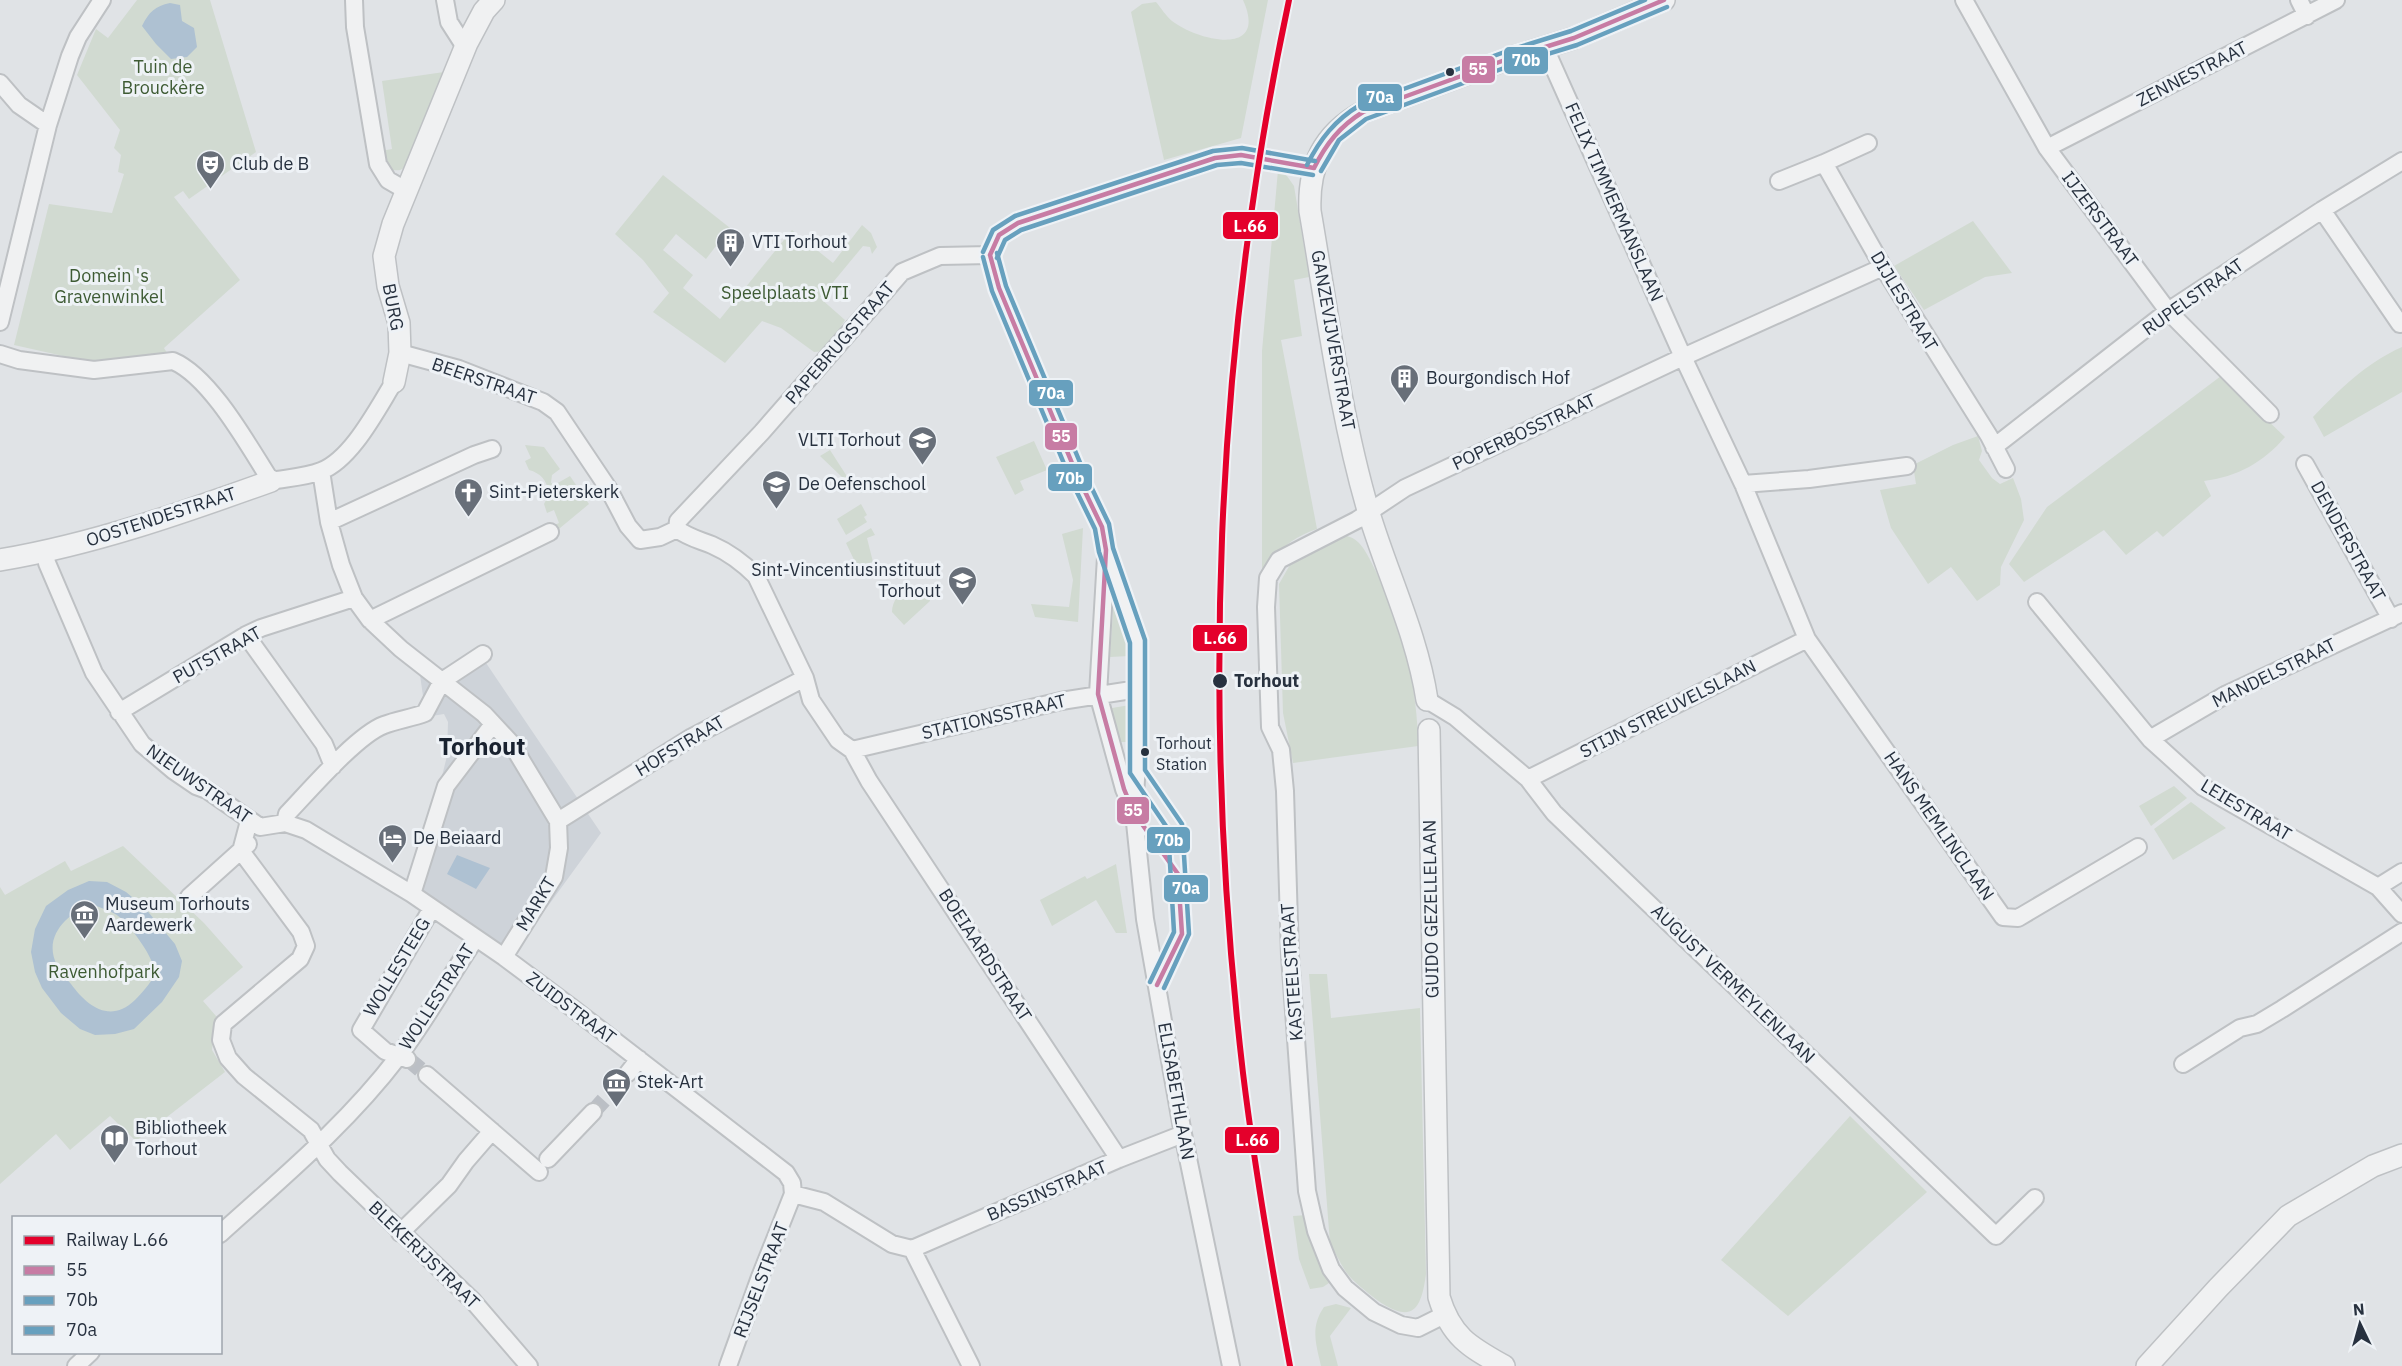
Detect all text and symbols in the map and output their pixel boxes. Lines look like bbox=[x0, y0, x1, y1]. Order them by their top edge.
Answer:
street label: ZENNESTRAAT bbox=[2132, 36, 2251, 111]
line badge: 70b bbox=[1503, 46, 1549, 75]
text: 70b bbox=[1512, 50, 1541, 70]
park label: Tuin de Brouckère bbox=[121, 55, 205, 99]
line badge: 55 bbox=[1461, 55, 1496, 84]
text: 55 bbox=[1468, 59, 1488, 79]
unlabelled marker bbox=[1444, 66, 1456, 78]
line badge: 70a bbox=[1357, 83, 1403, 112]
text: 70a bbox=[1366, 87, 1394, 107]
street label: FELIX TIMMERMANSLAAN bbox=[1560, 99, 1669, 305]
theatre icon: Club de B bbox=[195, 148, 227, 190]
place label: Club de B bbox=[232, 152, 309, 175]
street label: IJZERSTRAAT bbox=[2057, 167, 2144, 271]
line badge: L.66 bbox=[1222, 211, 1279, 240]
text: L.66 bbox=[1234, 216, 1267, 236]
building icon: VTI Torhout bbox=[715, 226, 747, 268]
place label: VTI Torhout bbox=[752, 230, 847, 253]
street label: DIJLESTRAAT bbox=[1866, 247, 1943, 355]
street label: GANZEVIJVERSTRAAT bbox=[1306, 248, 1361, 432]
street label: RUPELSTRAAT bbox=[2138, 253, 2248, 340]
park label: Domein 's Gravenwinkel bbox=[54, 264, 164, 308]
street label: PAPEBRUGSTRAAT bbox=[780, 277, 899, 409]
street label: BURG bbox=[378, 281, 409, 333]
park label: Speelplaats VTI bbox=[721, 281, 849, 304]
street label: BEERSTRAAT bbox=[429, 352, 539, 409]
building icon: Bourgondisch Hof bbox=[1389, 362, 1421, 404]
place label: Bourgondisch Hof bbox=[1426, 366, 1570, 389]
line badge: 70a bbox=[1028, 379, 1074, 407]
text: 70a bbox=[1037, 383, 1065, 403]
street label: POPERBOSSTRAAT bbox=[1448, 388, 1599, 475]
line badge: 55 bbox=[1044, 422, 1078, 451]
school or university icon: VLTI Torhout bbox=[906, 424, 938, 466]
text: 55 bbox=[1051, 426, 1071, 446]
place label: VLTI Torhout bbox=[798, 428, 901, 451]
line badge: 70b bbox=[1047, 463, 1093, 492]
school or university icon: De Oefenschool bbox=[761, 468, 793, 510]
text: 70b bbox=[1056, 468, 1085, 488]
place label: De Oefenschool bbox=[798, 472, 926, 495]
church icon: Sint-Pieterskerk bbox=[452, 476, 484, 518]
street label: DENDERSTRAAT bbox=[2306, 477, 2391, 605]
place label: Sint-Pieterskerk bbox=[489, 480, 620, 503]
street label: OOSTENDESTRAAT bbox=[83, 481, 239, 552]
place label: Sint-Vincentiusinstituut Torhout bbox=[751, 558, 941, 602]
school or university icon: Sint-Vincentiusinstituut Torhout bbox=[946, 564, 978, 606]
street label: PUTSTRAAT bbox=[168, 621, 265, 688]
line badge: L.66 bbox=[1192, 624, 1248, 652]
text: L.66 bbox=[1204, 628, 1237, 648]
street label: MANDELSTRAAT bbox=[2208, 633, 2339, 712]
street label: STIJN STREUVELSLAAN bbox=[1576, 654, 1760, 763]
place label: Torhout bbox=[1234, 669, 1299, 692]
marker: Torhout bbox=[1211, 672, 1229, 690]
street label: STATIONSSTRAAT bbox=[920, 689, 1068, 744]
street label: HOFSTRAAT bbox=[631, 710, 729, 781]
district label: Torhout bbox=[438, 730, 526, 762]
place label: Torhout Station bbox=[1156, 733, 1212, 774]
street label: NIEUWSTRAAT bbox=[142, 739, 256, 828]
marker: Torhout Station bbox=[1139, 746, 1151, 758]
street label: HANS MEMLINCLAAN bbox=[1879, 747, 2000, 905]
street label: LEIESTRAAT bbox=[2197, 774, 2296, 846]
line badge: 55 bbox=[1116, 796, 1150, 825]
text: 55 bbox=[1123, 800, 1143, 820]
street label: GUIDO GEZELLELAAN bbox=[1417, 819, 1444, 999]
hotel icon: De Beiaard bbox=[376, 822, 408, 864]
place label: De Beiaard bbox=[413, 826, 502, 849]
line badge: 70b bbox=[1146, 826, 1191, 854]
text: 70b bbox=[1155, 830, 1184, 850]
street label: MARKT bbox=[511, 873, 561, 935]
line badge: 70a bbox=[1163, 874, 1209, 903]
text: 70a bbox=[1172, 878, 1200, 898]
street label: BOEIAARDSTRAAT bbox=[934, 884, 1037, 1025]
place label: Museum Torhouts Aardewerk bbox=[105, 892, 250, 936]
museum icon: Museum Torhouts Aardewerk bbox=[68, 898, 100, 940]
street label: AUGUST VERMEYLENLAAN bbox=[1647, 899, 1820, 1068]
street label: KASTEELSTRAAT bbox=[1275, 902, 1308, 1042]
street label: WOLLESTEEG bbox=[358, 913, 435, 1020]
street label: WOLLESTRAAT bbox=[394, 939, 479, 1054]
park label: Ravenhofpark bbox=[48, 960, 160, 983]
street label: ZUIDSTRAAT bbox=[522, 966, 621, 1049]
street label: ELISABETHLAAN bbox=[1153, 1020, 1200, 1162]
museum icon: Stek-Art bbox=[600, 1066, 632, 1108]
place label: Stek-Art bbox=[637, 1070, 704, 1093]
place label: Bibliotheek Torhout bbox=[135, 1116, 227, 1160]
library icon: Bibliotheek Torhout bbox=[98, 1122, 130, 1164]
line badge: L.66 bbox=[1224, 1126, 1280, 1154]
text: L.66 bbox=[1236, 1130, 1269, 1150]
street label: BASSINSTRAAT bbox=[983, 1155, 1110, 1226]
street label: BLEKERIJSTRAAT bbox=[364, 1196, 485, 1313]
legend bbox=[12, 1216, 222, 1354]
street label: RIJSELSTRAAT bbox=[728, 1219, 793, 1341]
text: Railway L.66 bbox=[66, 1228, 169, 1251]
text: 55 bbox=[66, 1258, 88, 1281]
text: 70b bbox=[66, 1288, 98, 1311]
north arrow bbox=[2330, 1294, 2390, 1354]
text: N bbox=[2352, 1299, 2365, 1320]
text: 70a bbox=[66, 1318, 98, 1341]

